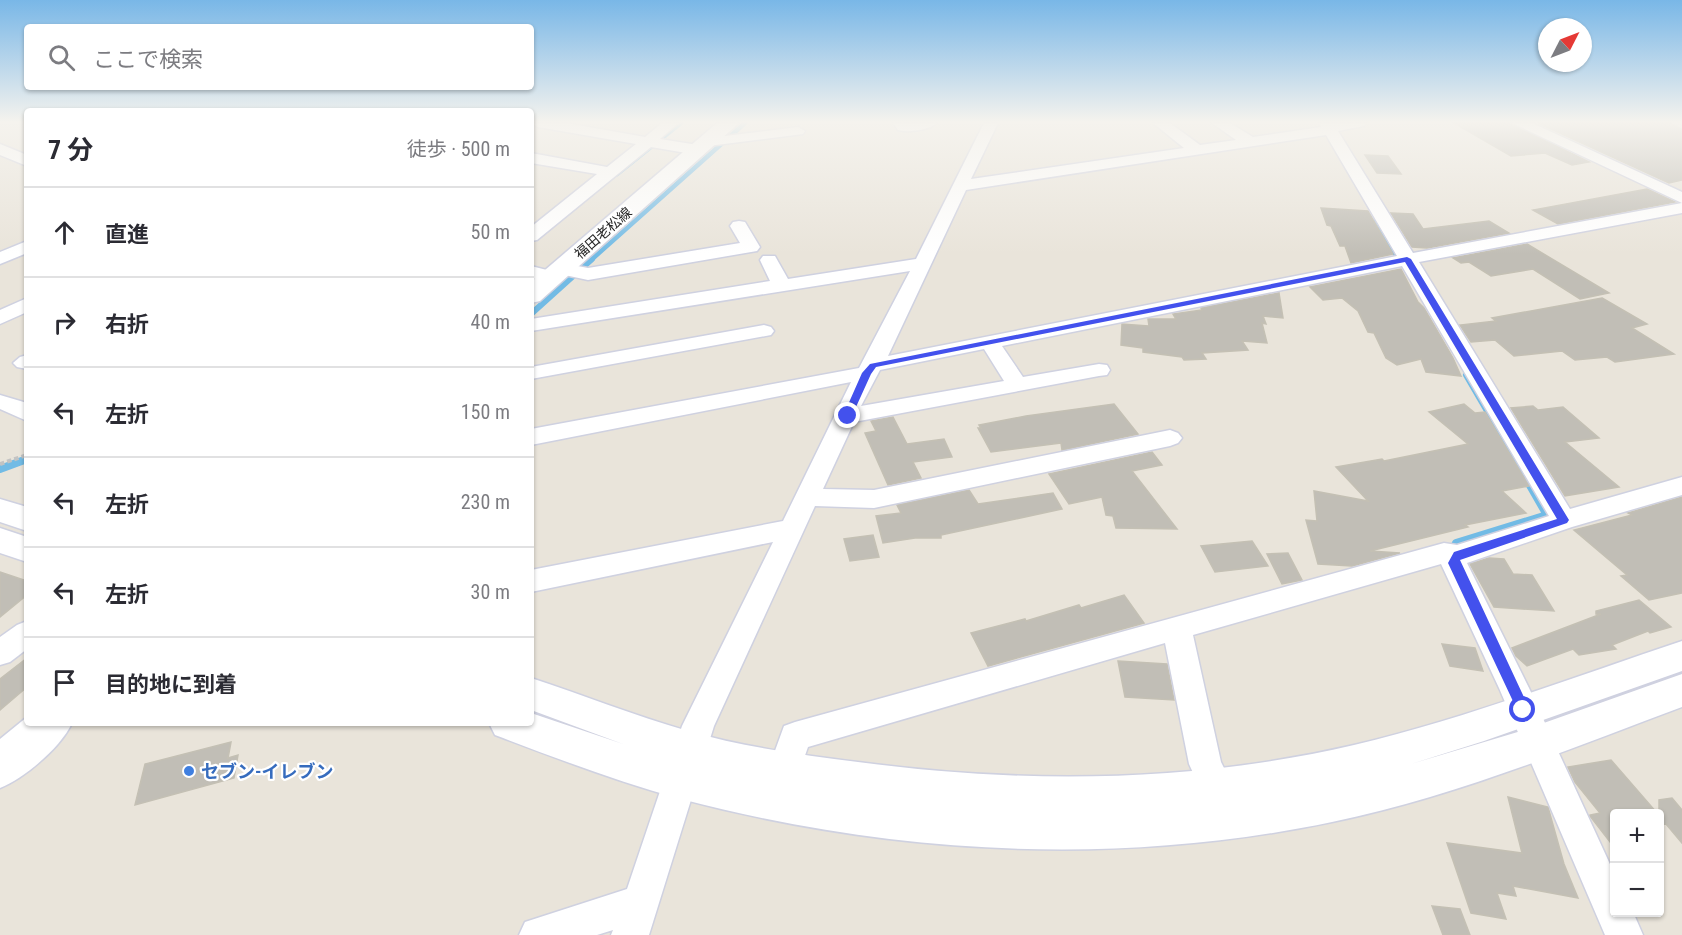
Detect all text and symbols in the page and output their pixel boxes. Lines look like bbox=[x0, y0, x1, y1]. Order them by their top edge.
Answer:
north arrow bbox=[1538, 18, 1592, 72]
search box bbox=[24, 24, 534, 90]
icon: search bbox=[45, 41, 78, 74]
text: ここで検索 bbox=[93, 47, 203, 72]
text: 7 分 bbox=[48, 135, 93, 165]
text: 徒歩 · 500 m bbox=[407, 137, 510, 161]
street label: 福田老松線 bbox=[571, 204, 635, 262]
icon: ahead bbox=[48, 216, 81, 249]
text: 50 m bbox=[471, 220, 510, 244]
text: 直進 bbox=[105, 222, 149, 247]
icon: right bbox=[48, 306, 81, 339]
text: 40 m bbox=[471, 310, 510, 334]
text: 右折 bbox=[105, 312, 149, 337]
icon: left bbox=[48, 396, 81, 429]
text: 150 m bbox=[461, 400, 510, 424]
text: 左折 bbox=[105, 402, 149, 427]
route end bbox=[834, 402, 860, 428]
icon: left bbox=[48, 486, 81, 519]
text: 230 m bbox=[461, 490, 510, 514]
text: 左折 bbox=[105, 492, 149, 517]
icon: left bbox=[48, 576, 81, 609]
text: 30 m bbox=[471, 580, 510, 604]
text: 左折 bbox=[105, 582, 149, 607]
icon: arrive bbox=[48, 666, 81, 699]
text: 目的地に到着 bbox=[105, 672, 237, 697]
route start bbox=[1509, 696, 1535, 722]
place label: セブン-イレブン bbox=[201, 761, 334, 782]
marker: セブン-イレブン bbox=[182, 764, 196, 778]
map controls bbox=[1610, 809, 1664, 917]
button: + bbox=[1610, 809, 1664, 863]
button: − bbox=[1610, 863, 1664, 917]

